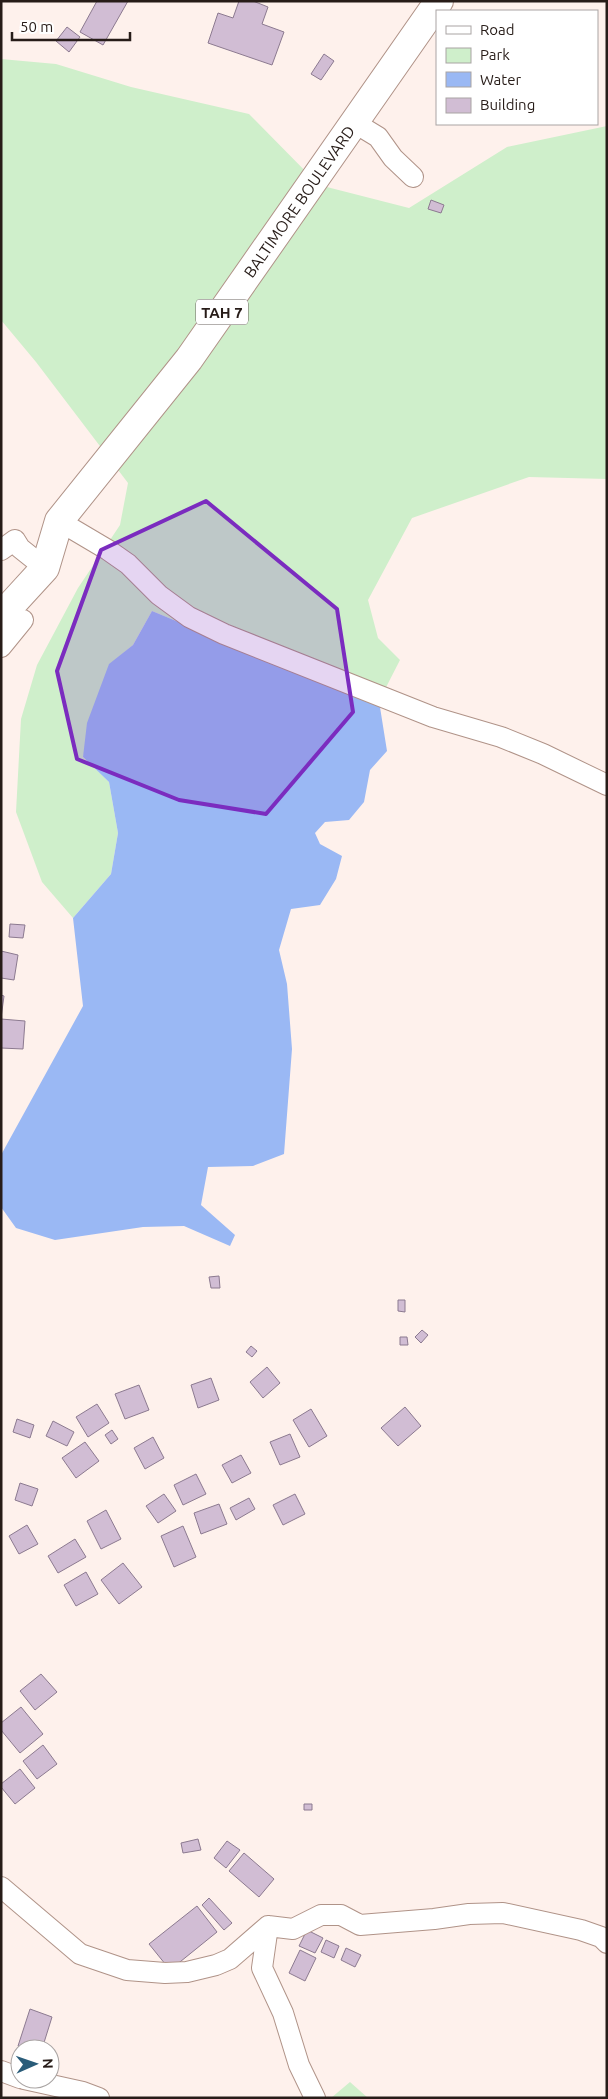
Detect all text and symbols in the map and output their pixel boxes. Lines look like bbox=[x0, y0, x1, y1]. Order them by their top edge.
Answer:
scale bar bbox=[12, 10, 130, 42]
legend bbox=[436, 10, 598, 125]
text: 50 m bbox=[20, 18, 53, 35]
text: Road bbox=[480, 21, 515, 38]
text: Park bbox=[480, 46, 510, 63]
text: Water bbox=[480, 71, 521, 88]
text: Building bbox=[480, 96, 535, 113]
street label: BALTIMORE BOULEVARD bbox=[240, 122, 358, 281]
road number: TAH 7 bbox=[196, 300, 248, 324]
north arrow bbox=[10, 2039, 60, 2089]
text: N bbox=[40, 2058, 56, 2069]

